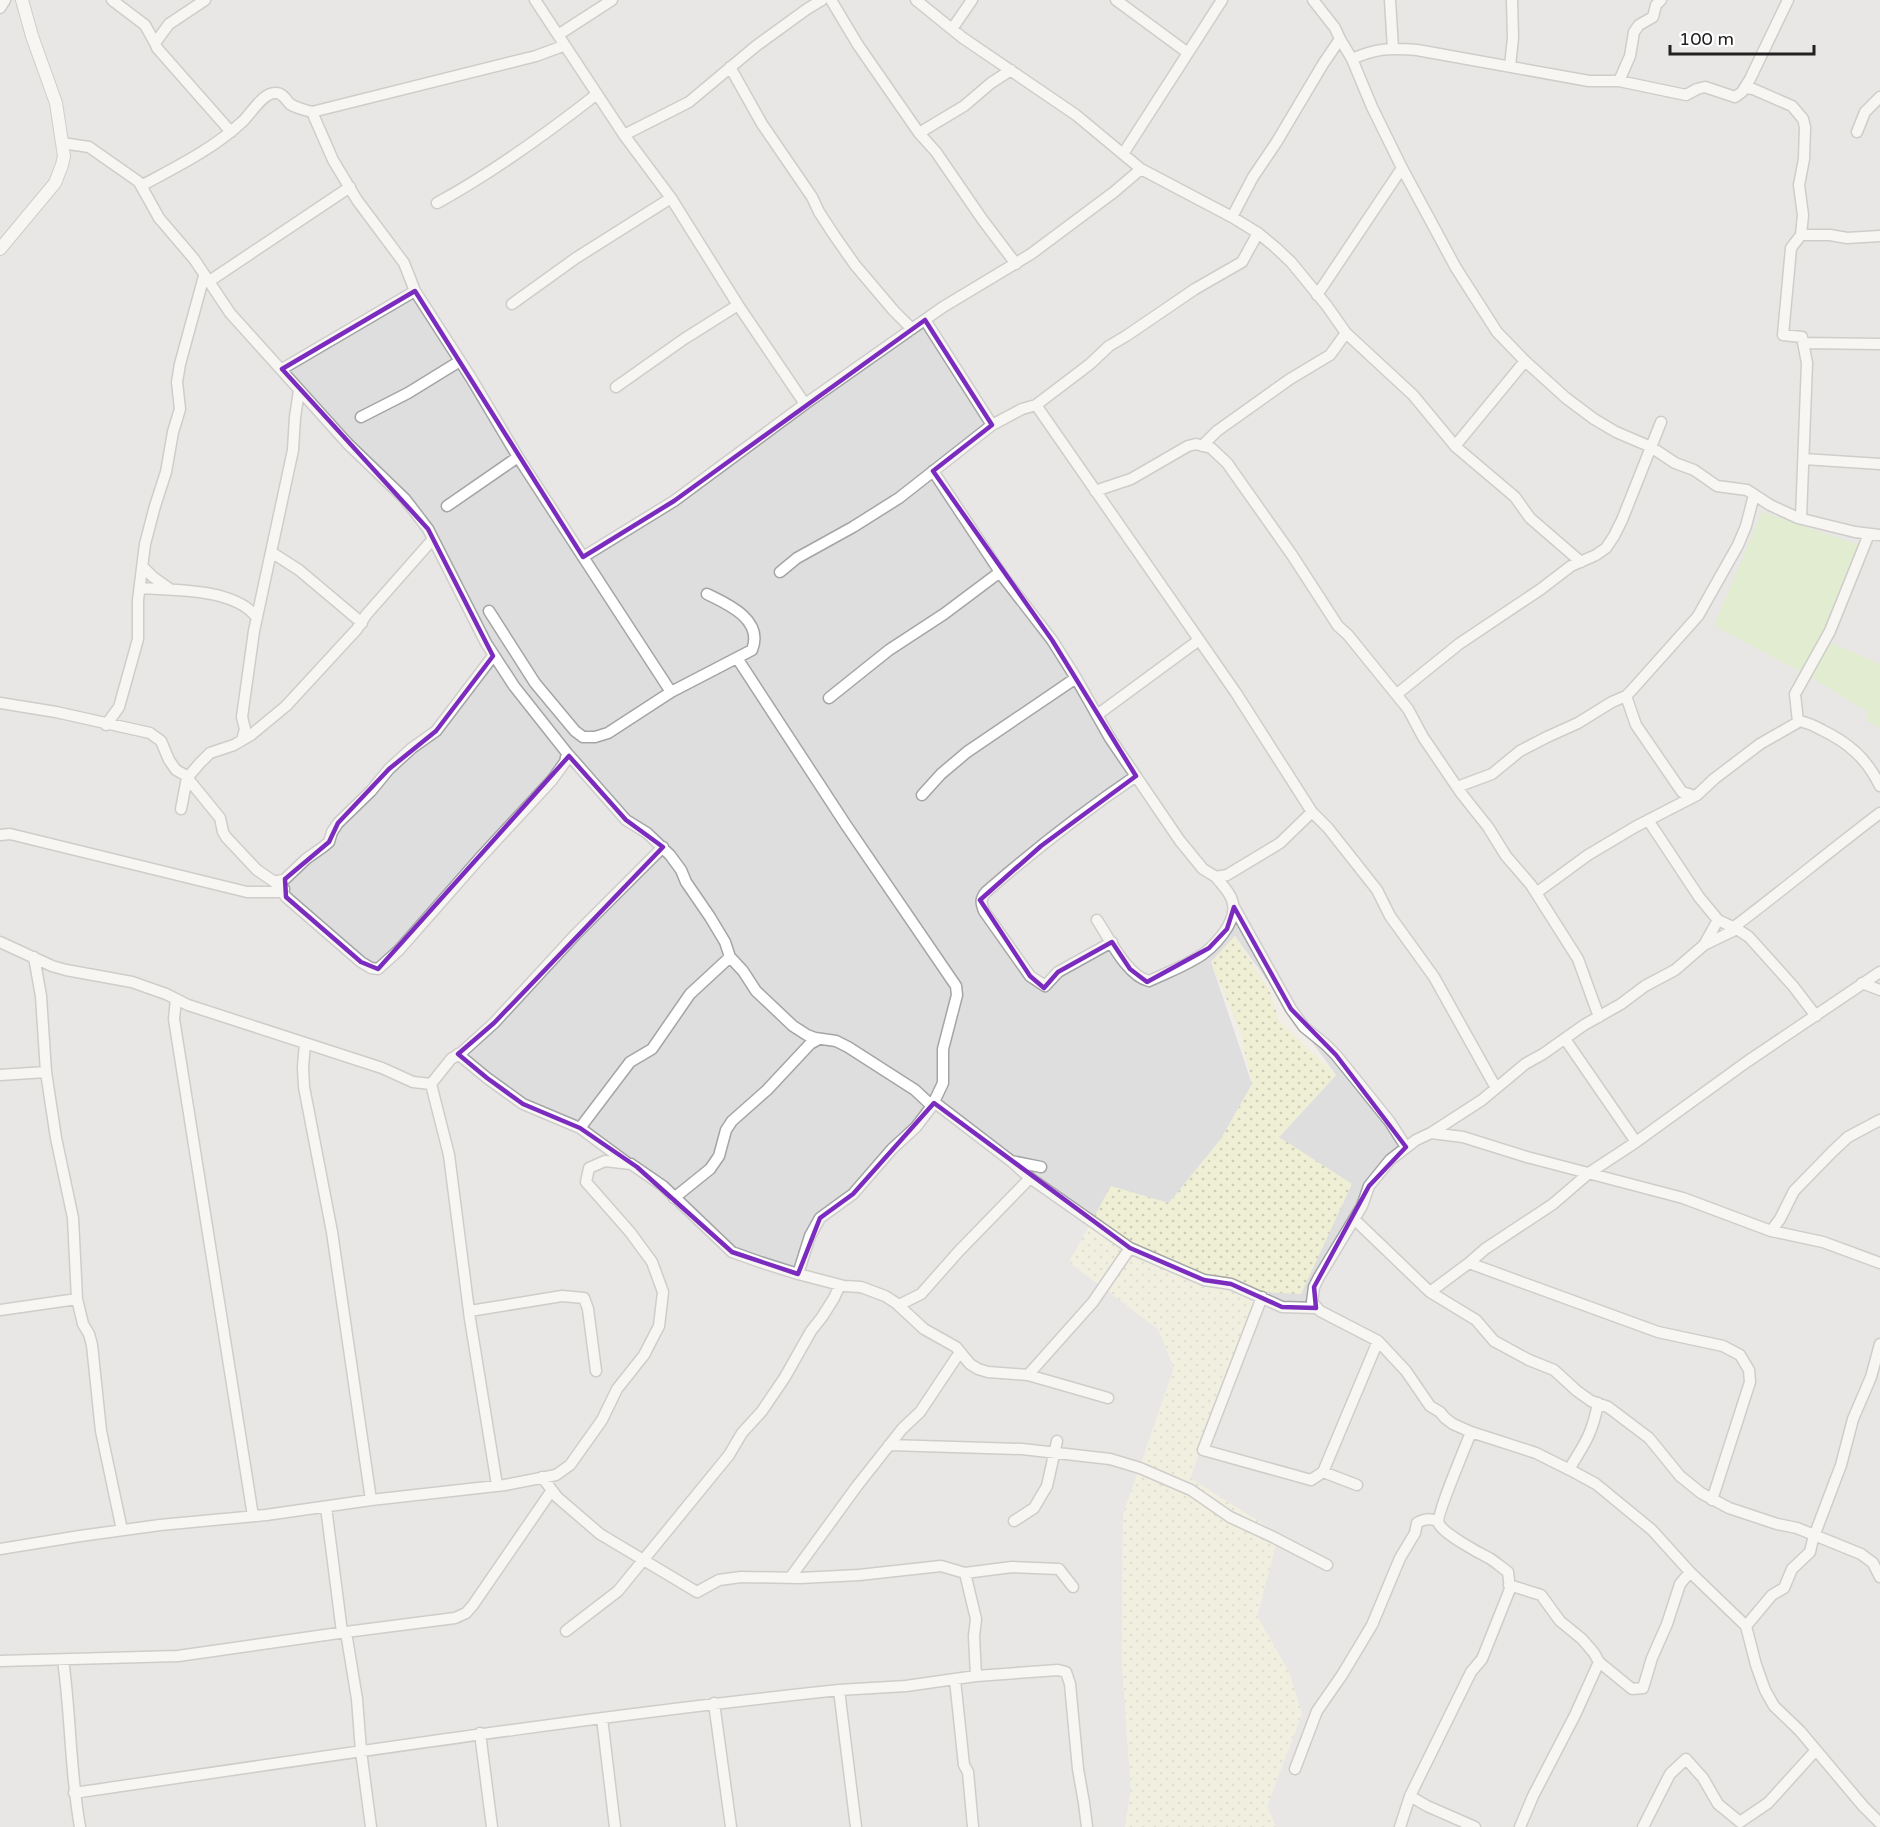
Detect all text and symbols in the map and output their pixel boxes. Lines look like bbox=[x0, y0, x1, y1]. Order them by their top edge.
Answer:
scale bar bbox=[1670, 18, 1814, 56]
text: 100 m bbox=[1679, 28, 1734, 50]

